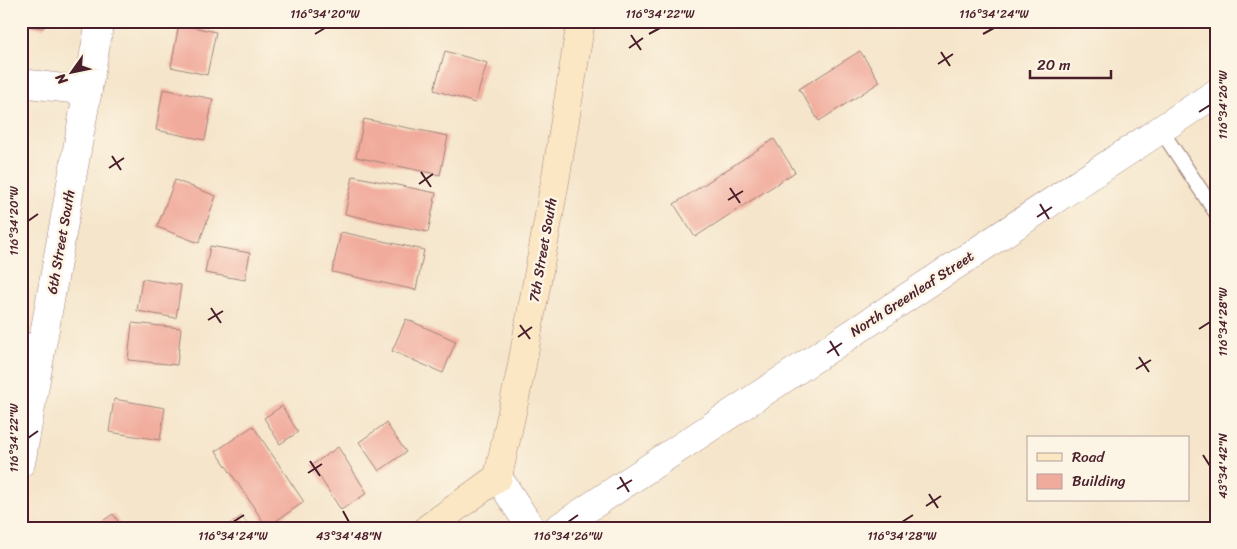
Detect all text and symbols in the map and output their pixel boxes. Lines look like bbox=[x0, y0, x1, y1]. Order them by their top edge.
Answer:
text: 116°34'20"W bbox=[290, 3, 361, 25]
text: 116°34'22"W bbox=[626, 3, 695, 25]
text: 116°34'24"W bbox=[959, 3, 1029, 25]
north arrow bbox=[48, 48, 98, 98]
scale bar bbox=[1030, 48, 1111, 80]
text: 20 m bbox=[1037, 52, 1071, 78]
text: N bbox=[48, 68, 75, 91]
text: 116°34'26"W bbox=[1212, 70, 1234, 139]
text: 116°34'20"W bbox=[3, 185, 25, 256]
street label: 6th Street South bbox=[40, 188, 82, 296]
street label: 7th Street South bbox=[522, 196, 564, 304]
street label: North Greenleaf Street bbox=[845, 244, 979, 344]
text: 116°34'28"W bbox=[1212, 287, 1234, 357]
text: 116°34'22"W bbox=[3, 403, 25, 472]
text: 43°34'42"N bbox=[1212, 433, 1234, 499]
legend bbox=[1027, 436, 1190, 502]
text: Road bbox=[1072, 444, 1105, 470]
text: Building bbox=[1072, 468, 1126, 494]
text: 116°34'24"W bbox=[198, 525, 268, 547]
text: 43°34'48"N bbox=[316, 525, 383, 547]
text: 116°34'26"W bbox=[534, 525, 603, 547]
text: 116°34'28"W bbox=[867, 525, 937, 547]

